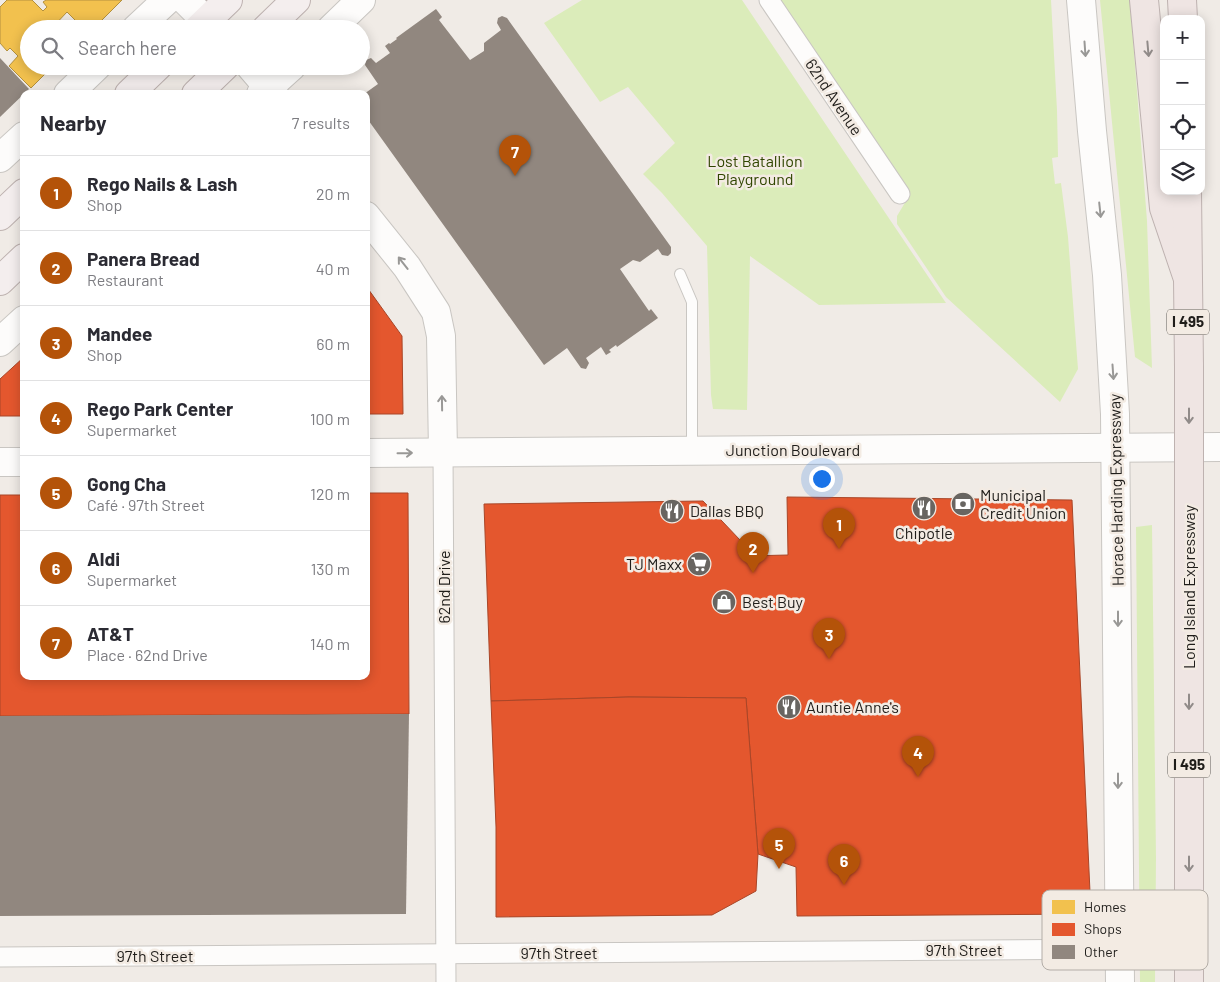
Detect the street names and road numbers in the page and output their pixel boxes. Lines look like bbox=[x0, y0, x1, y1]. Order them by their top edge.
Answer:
street label: 62nd Avenue bbox=[802, 55, 867, 139]
road number: I 495 bbox=[1167, 310, 1209, 334]
street label: Horace Harding Expressway bbox=[1104, 393, 1127, 586]
street label: Junction Boulevard bbox=[726, 440, 860, 459]
street label: Long Island Expressway bbox=[1179, 504, 1198, 669]
street label: 62nd Drive bbox=[434, 551, 453, 623]
road number: I 495 bbox=[1168, 752, 1210, 778]
street label: 97th Street bbox=[925, 940, 1003, 959]
street label: 97th Street bbox=[520, 943, 598, 962]
street label: 97th Street bbox=[116, 946, 194, 965]

